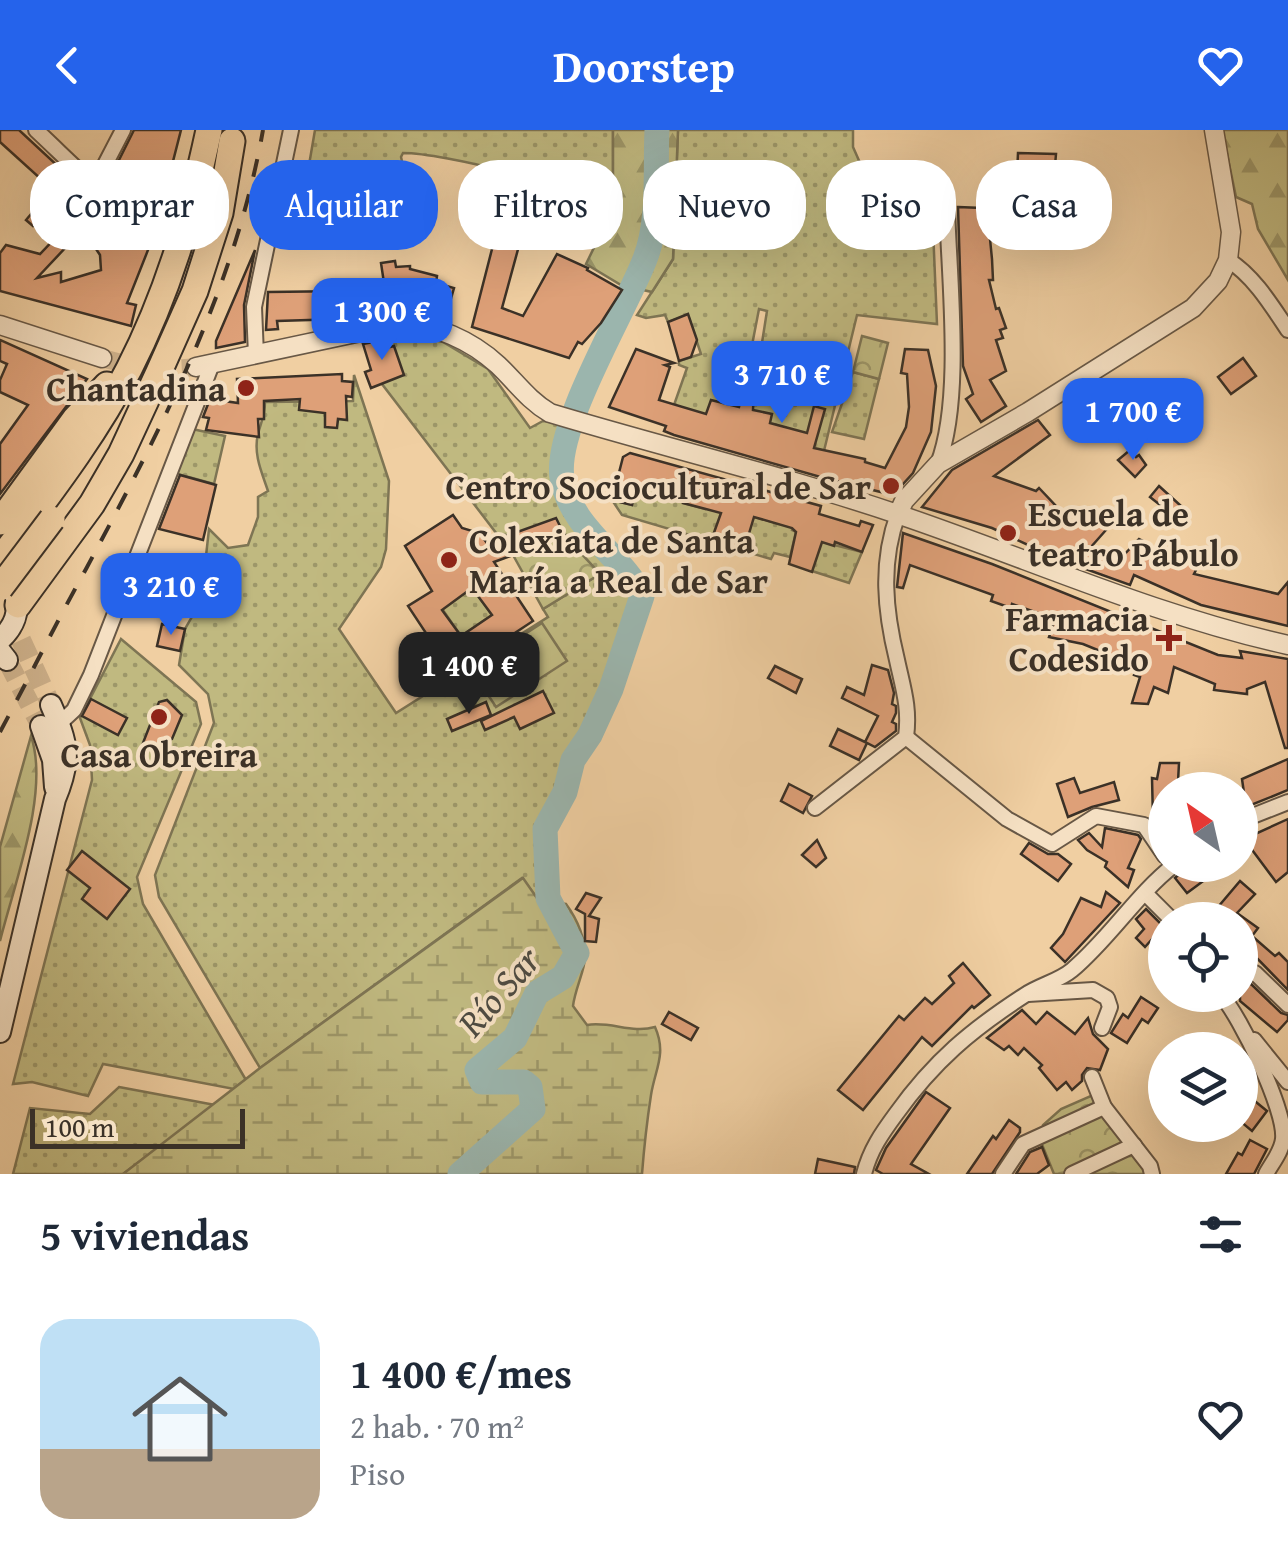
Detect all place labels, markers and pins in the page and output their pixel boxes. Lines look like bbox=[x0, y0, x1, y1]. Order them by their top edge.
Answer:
pin: 1 300 € bbox=[290, 278, 474, 363]
pin: 3 710 € bbox=[690, 341, 874, 426]
place label: Chantadina bbox=[46, 363, 226, 414]
marker: Chantadina bbox=[235, 377, 257, 399]
pin: 1 700 € bbox=[1041, 378, 1225, 463]
place label: Centro Sociocultural de Sar bbox=[446, 461, 871, 512]
marker: Centro Sociocultural de Sar bbox=[880, 475, 902, 497]
place label: Escuela de teatro Pábulo bbox=[1028, 488, 1239, 579]
place label: Colexiata de Santa María a Real de Sar bbox=[469, 515, 768, 606]
marker: Escuela de teatro Pábulo bbox=[997, 522, 1019, 544]
marker: Colexiata de Santa María a Real de Sar bbox=[438, 549, 460, 571]
pin: 3 210 € bbox=[79, 553, 263, 638]
place label: Farmacia Codesido bbox=[1005, 593, 1149, 684]
marker: Farmacia Codesido bbox=[1158, 627, 1180, 649]
pin: 1 400 € bbox=[377, 632, 561, 717]
marker: Casa Obreira bbox=[148, 706, 170, 728]
place label: Casa Obreira bbox=[61, 729, 257, 780]

